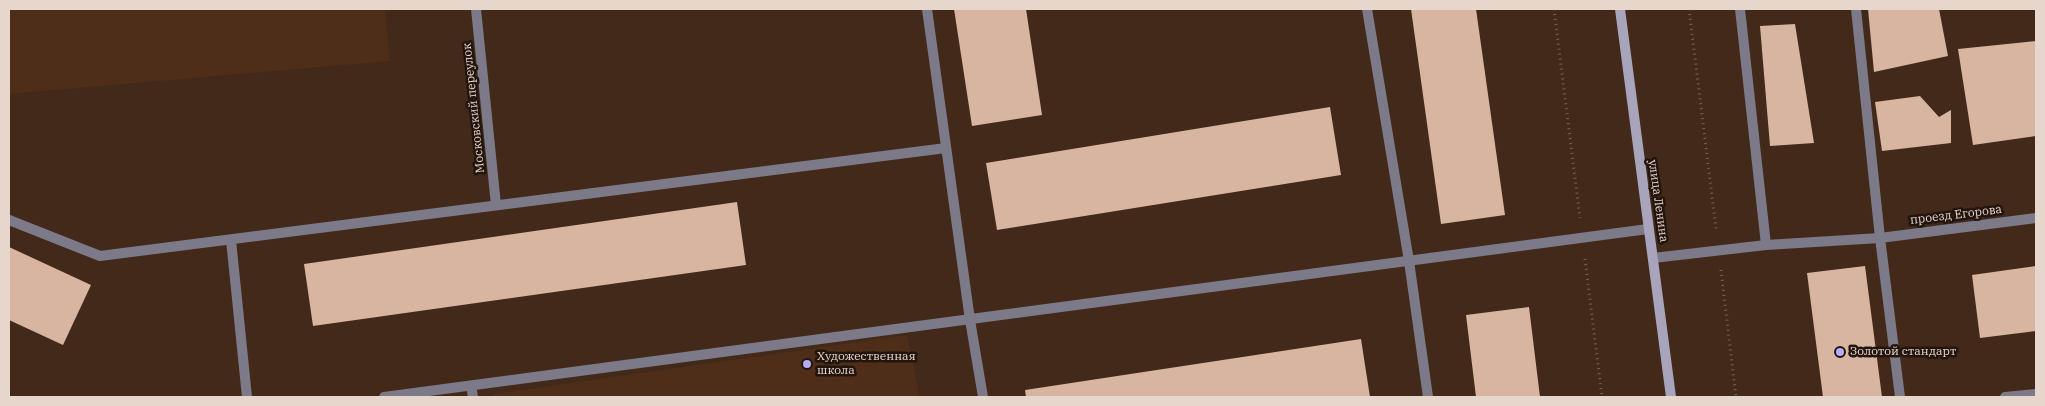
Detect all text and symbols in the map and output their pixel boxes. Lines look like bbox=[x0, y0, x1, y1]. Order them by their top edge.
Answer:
street label: Московский переулок bbox=[460, 42, 488, 174]
street label: улица Ленина bbox=[1645, 159, 1671, 243]
street label: проезд Егорова bbox=[1909, 202, 2003, 228]
place label: Золотой стандарт bbox=[1850, 345, 1956, 359]
marker: Золотой стандарт bbox=[1834, 346, 1846, 358]
place label: Художественная школа bbox=[817, 350, 916, 378]
marker: Художественная школа bbox=[801, 358, 813, 370]

